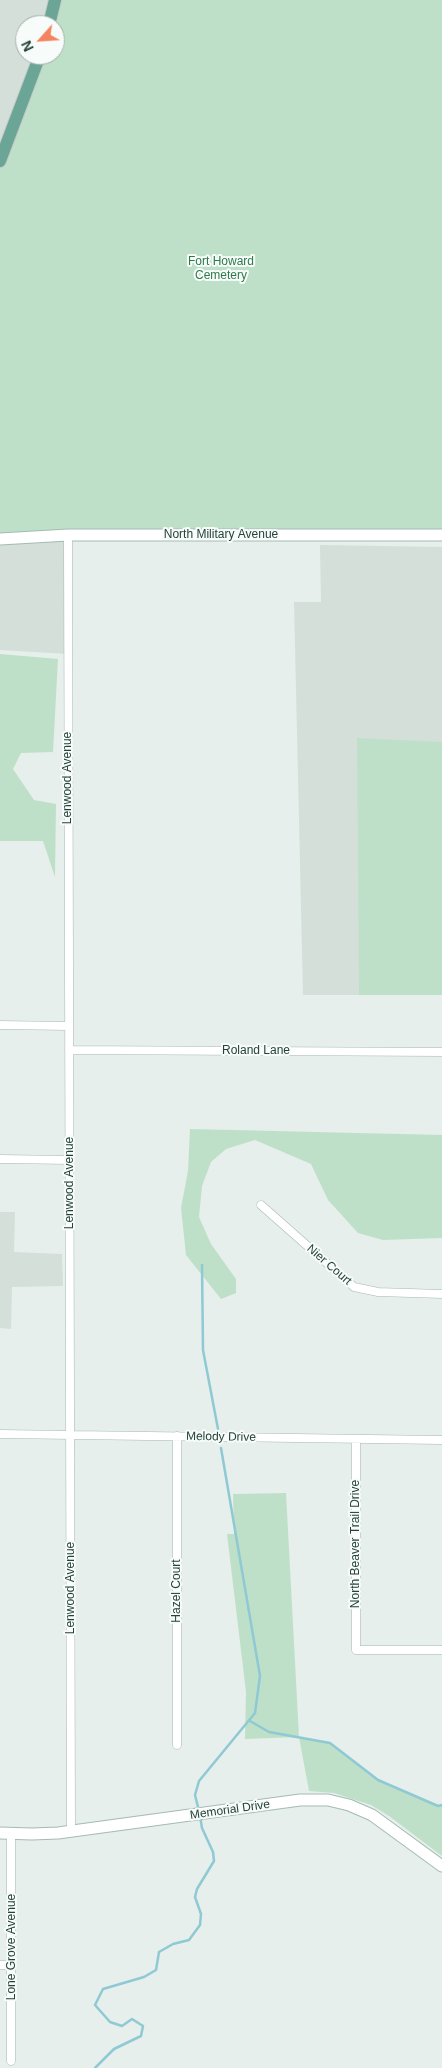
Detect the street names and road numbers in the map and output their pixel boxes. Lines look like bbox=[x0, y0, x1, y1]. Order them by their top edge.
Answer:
street label: North Military Avenue bbox=[164, 528, 278, 542]
street label: Lenwood Avenue bbox=[61, 732, 75, 824]
street label: Roland Lane bbox=[222, 1044, 290, 1058]
street label: Lenwood Avenue bbox=[63, 1137, 77, 1229]
street label: Nier Court bbox=[304, 1242, 354, 1288]
street label: Melody Drive bbox=[186, 1429, 256, 1445]
street label: North Beaver Trail Drive bbox=[349, 1480, 363, 1608]
street label: Lenwood Avenue bbox=[64, 1542, 78, 1634]
street label: Hazel Court bbox=[170, 1559, 184, 1623]
street label: Memorial Drive bbox=[189, 1797, 271, 1823]
street label: Lone Grove Avenue bbox=[5, 1894, 19, 2000]

